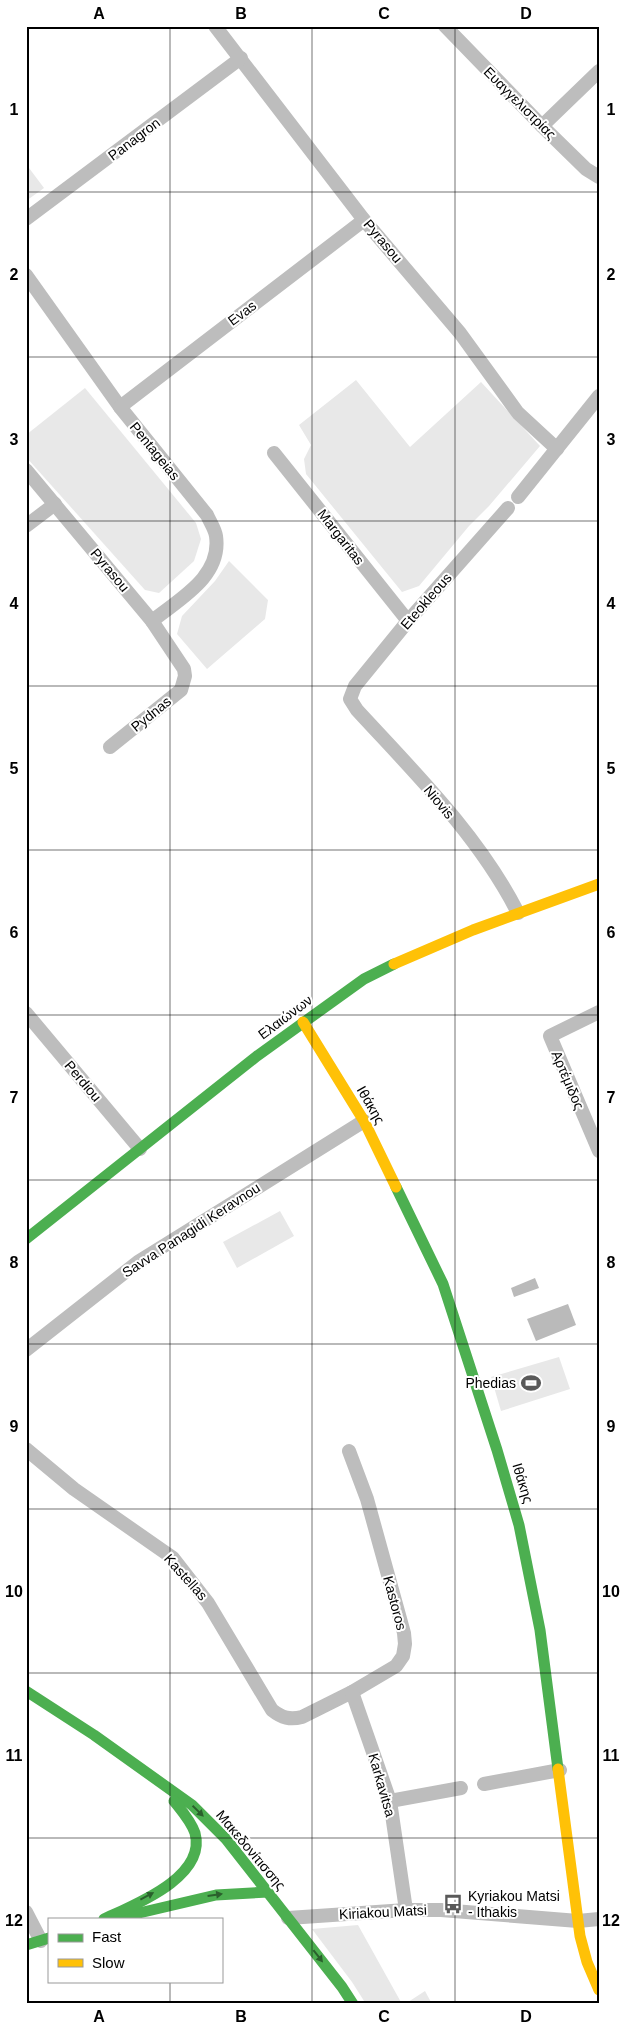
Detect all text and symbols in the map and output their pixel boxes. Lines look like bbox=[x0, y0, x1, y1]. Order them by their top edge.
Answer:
text: A bbox=[93, 5, 105, 22]
text: B bbox=[235, 5, 247, 22]
text: C bbox=[378, 5, 390, 22]
text: D bbox=[520, 5, 532, 22]
street label: Ευαγγελιστρίας bbox=[481, 64, 560, 143]
text: 1 bbox=[10, 101, 19, 118]
text: 1 bbox=[607, 101, 616, 118]
street label: Panagron bbox=[105, 114, 163, 164]
street label: Pyrasou bbox=[360, 216, 406, 266]
text: 2 bbox=[10, 266, 19, 283]
text: 2 bbox=[607, 266, 616, 283]
street label: Evas bbox=[225, 297, 259, 329]
street label: Pentageias bbox=[127, 419, 183, 483]
text: 3 bbox=[10, 431, 19, 448]
text: 3 bbox=[607, 431, 616, 448]
street label: Margaritas bbox=[314, 506, 368, 568]
street label: Pyrasou bbox=[87, 545, 133, 595]
street label: Eteokleous bbox=[397, 570, 455, 632]
text: 4 bbox=[10, 595, 19, 612]
text: 4 bbox=[607, 595, 616, 612]
street label: Pydnas bbox=[128, 693, 174, 735]
text: 5 bbox=[10, 760, 19, 777]
text: 5 bbox=[607, 760, 616, 777]
street label: Niovis bbox=[421, 782, 457, 822]
text: 6 bbox=[10, 924, 19, 941]
text: 6 bbox=[607, 924, 616, 941]
street label: Ελαιώνων bbox=[255, 992, 315, 1042]
street label: Αρτέμιδος bbox=[548, 1048, 588, 1112]
street label: Perdiou bbox=[61, 1057, 105, 1105]
street label: Ιθάκης bbox=[354, 1083, 388, 1127]
text: 7 bbox=[10, 1089, 19, 1106]
text: 7 bbox=[607, 1089, 616, 1106]
street label: Savva Panagidi Keravnou bbox=[119, 1179, 263, 1281]
text: 8 bbox=[10, 1254, 19, 1271]
text: 8 bbox=[607, 1254, 616, 1271]
sports icon: Phedias bbox=[520, 1372, 542, 1394]
place label: Phedias bbox=[465, 1375, 516, 1391]
text: 9 bbox=[10, 1418, 19, 1435]
text: 9 bbox=[607, 1418, 616, 1435]
street label: Ιθάκης bbox=[509, 1461, 537, 1505]
street label: Kastellas bbox=[161, 1551, 211, 1603]
street label: Kastoros bbox=[380, 1574, 410, 1632]
text: 10 bbox=[5, 1583, 23, 1600]
text: 10 bbox=[602, 1583, 620, 1600]
text: 11 bbox=[6, 1747, 23, 1764]
text: 11 bbox=[603, 1747, 620, 1764]
street label: Karkavitsa bbox=[365, 1751, 399, 1819]
one-way arrow bbox=[192, 1805, 204, 1817]
street label: Μακεδονίτισσης bbox=[213, 1807, 289, 1893]
place label: Kyriakou Matsi - Ithakis bbox=[468, 1888, 560, 1920]
one-way arrow bbox=[207, 1891, 223, 1899]
one-way arrow bbox=[140, 1892, 154, 1900]
bus stop icon: Kyriakou Matsi - Ithakis bbox=[442, 1893, 464, 1915]
street label: Kiriakou Matsi bbox=[339, 1902, 427, 1922]
text: 12 bbox=[5, 1912, 23, 1929]
text: 12 bbox=[602, 1912, 620, 1929]
legend bbox=[48, 1918, 222, 1982]
text: Fast bbox=[92, 1928, 122, 1945]
one-way arrow bbox=[312, 1949, 323, 1962]
text: Slow bbox=[92, 1954, 125, 1971]
text: A bbox=[93, 2008, 105, 2025]
text: B bbox=[235, 2008, 247, 2025]
text: C bbox=[378, 2008, 390, 2025]
text: D bbox=[520, 2008, 532, 2025]

